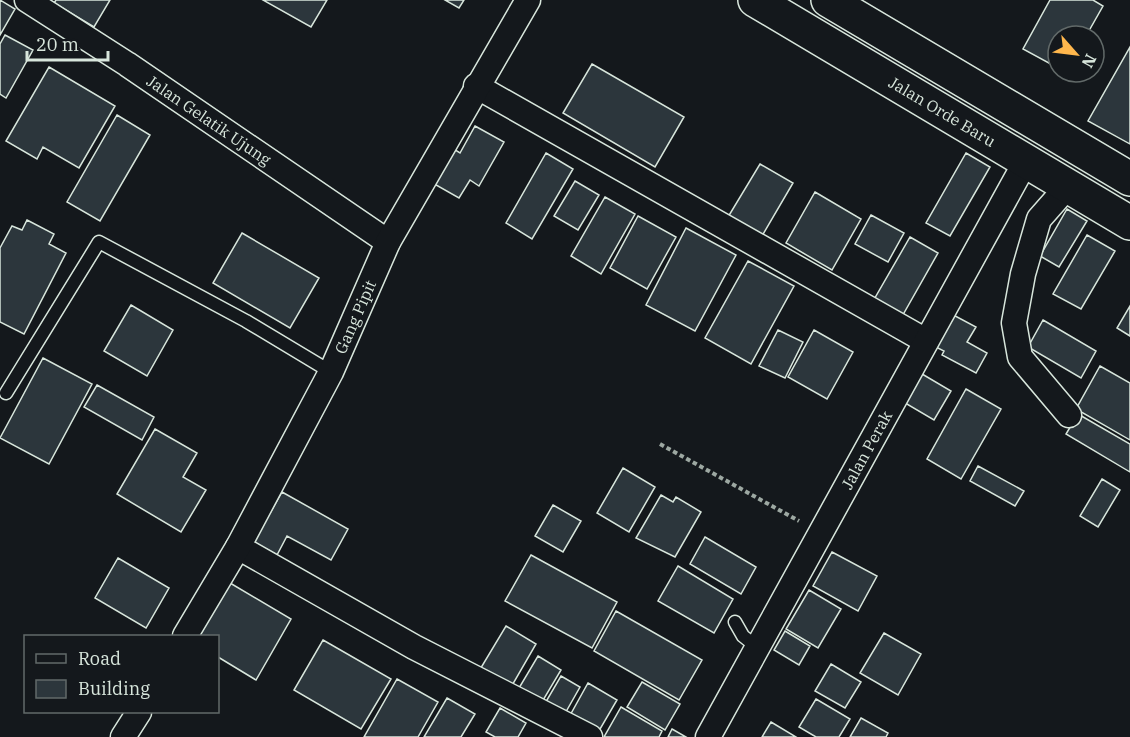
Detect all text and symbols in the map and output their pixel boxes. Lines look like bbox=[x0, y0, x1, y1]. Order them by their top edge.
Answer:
scale bar bbox=[27, 24, 108, 62]
north arrow bbox=[1046, 24, 1106, 84]
text: 20 m bbox=[36, 33, 79, 56]
text: N bbox=[1077, 51, 1101, 71]
street label: Jalan Gelatik Ujung bbox=[143, 70, 275, 170]
street label: Jalan Orde Baru bbox=[885, 72, 1000, 151]
street label: Gang Pipit bbox=[330, 276, 380, 357]
street label: Jalan Perak bbox=[837, 406, 897, 493]
legend bbox=[24, 635, 219, 713]
text: Road bbox=[78, 647, 121, 670]
text: Building bbox=[78, 677, 150, 700]

